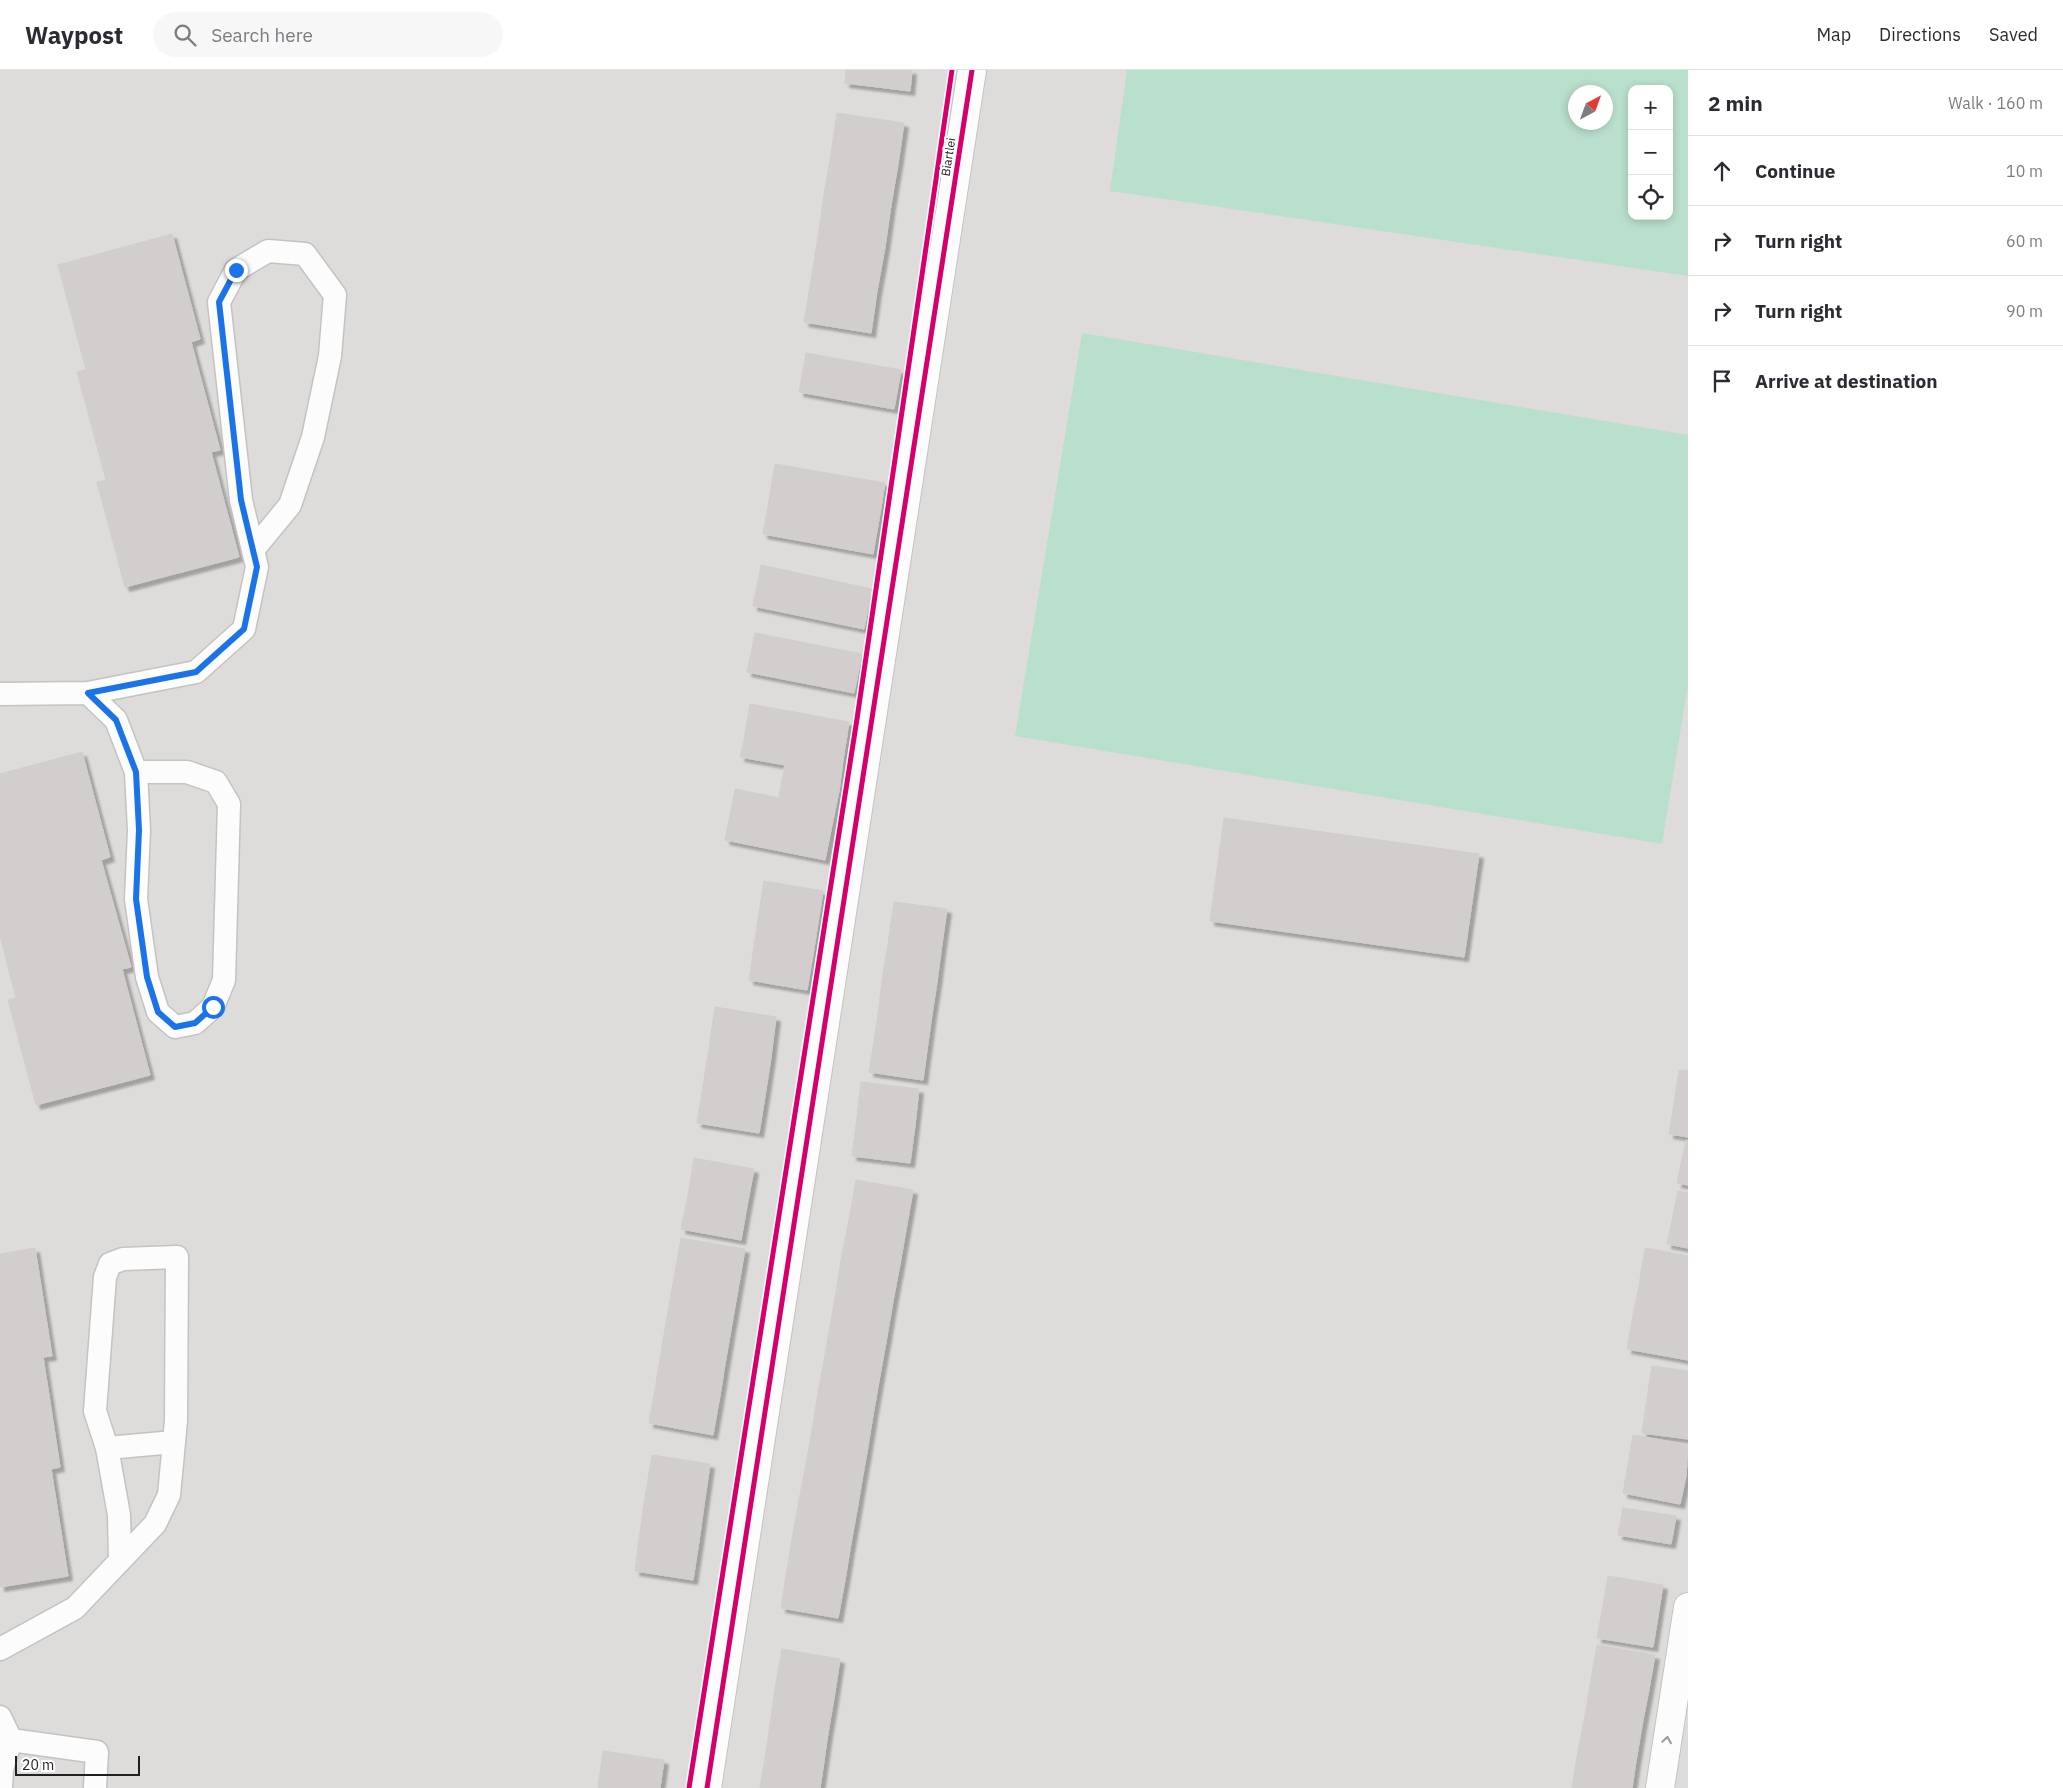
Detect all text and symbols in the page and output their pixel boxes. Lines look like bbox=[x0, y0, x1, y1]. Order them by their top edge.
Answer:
search box bbox=[153, 12, 503, 57]
text: Waypost bbox=[25, 19, 123, 51]
icon: search bbox=[171, 21, 199, 49]
text: Search here bbox=[211, 23, 313, 47]
text: Map bbox=[1816, 23, 1851, 46]
text: Directions bbox=[1879, 23, 1961, 46]
text: Saved bbox=[1989, 23, 2038, 46]
north arrow bbox=[1568, 85, 1613, 130]
map controls bbox=[1628, 85, 1673, 220]
button: + bbox=[1628, 85, 1673, 130]
text: 2 min bbox=[1708, 89, 1763, 117]
text: Walk · 160 m bbox=[1948, 93, 2043, 113]
button: − bbox=[1628, 130, 1673, 175]
street label: Biartlei bbox=[938, 137, 958, 177]
icon: ahead bbox=[1708, 157, 1736, 185]
text: Continue bbox=[1755, 159, 1835, 183]
text: 10 m bbox=[2006, 161, 2043, 181]
button: locate bbox=[1628, 175, 1673, 220]
icon: right bbox=[1708, 227, 1736, 255]
text: Turn right bbox=[1755, 229, 1842, 253]
text: 60 m bbox=[2006, 231, 2043, 251]
route end bbox=[225, 259, 248, 282]
icon: right bbox=[1708, 297, 1736, 325]
text: Turn right bbox=[1755, 299, 1842, 323]
text: 90 m bbox=[2006, 301, 2043, 321]
icon: arrive bbox=[1708, 367, 1736, 395]
text: Arrive at destination bbox=[1755, 369, 1938, 393]
route start bbox=[202, 996, 225, 1019]
one-way arrow bbox=[1662, 1735, 1672, 1744]
scale bar bbox=[15, 1753, 140, 1776]
text: 20 m bbox=[22, 1756, 54, 1774]

